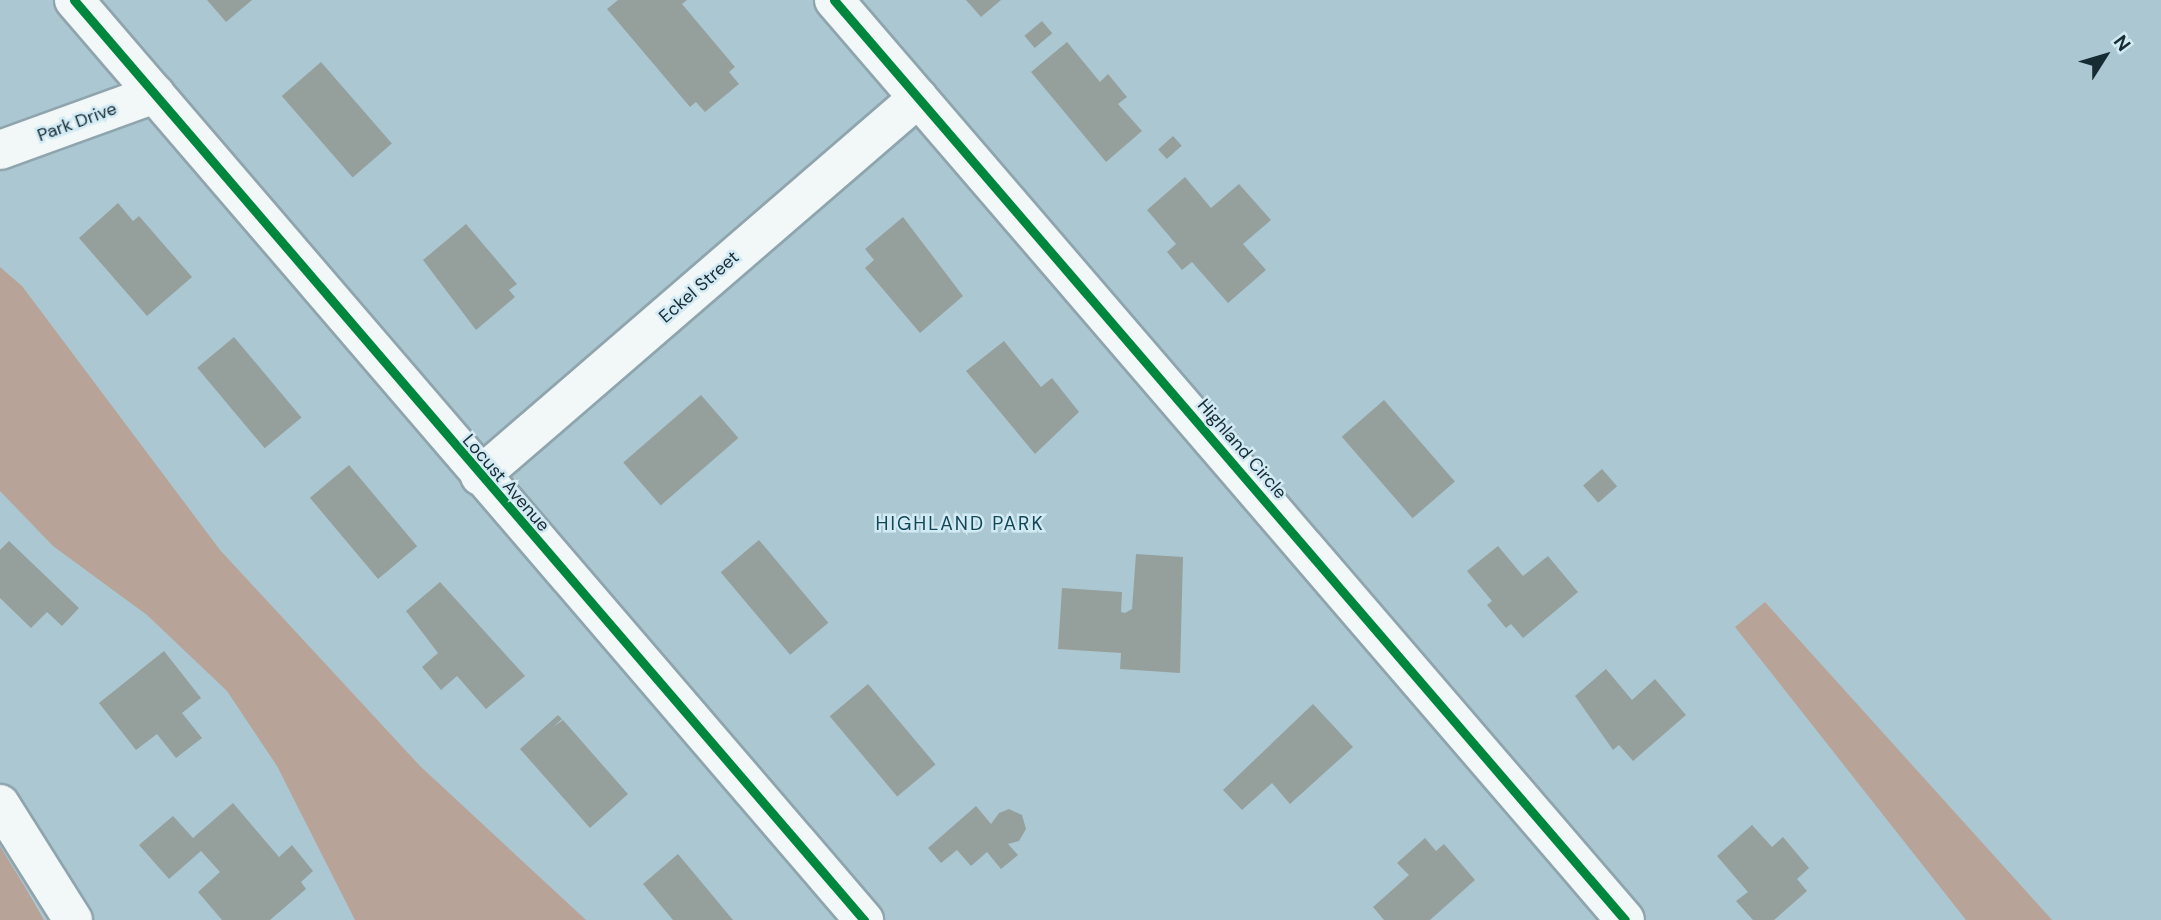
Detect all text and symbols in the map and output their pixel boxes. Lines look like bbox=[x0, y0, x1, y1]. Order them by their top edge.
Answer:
north arrow bbox=[2070, 21, 2140, 91]
text: N bbox=[2108, 30, 2136, 56]
street label: Park Drive bbox=[34, 98, 120, 146]
street label: Eckel Street bbox=[655, 246, 743, 328]
street label: Highland Circle bbox=[1193, 395, 1291, 503]
street label: Locust Avenue bbox=[458, 430, 554, 536]
district label: HIGHLAND PARK bbox=[877, 513, 1043, 535]

